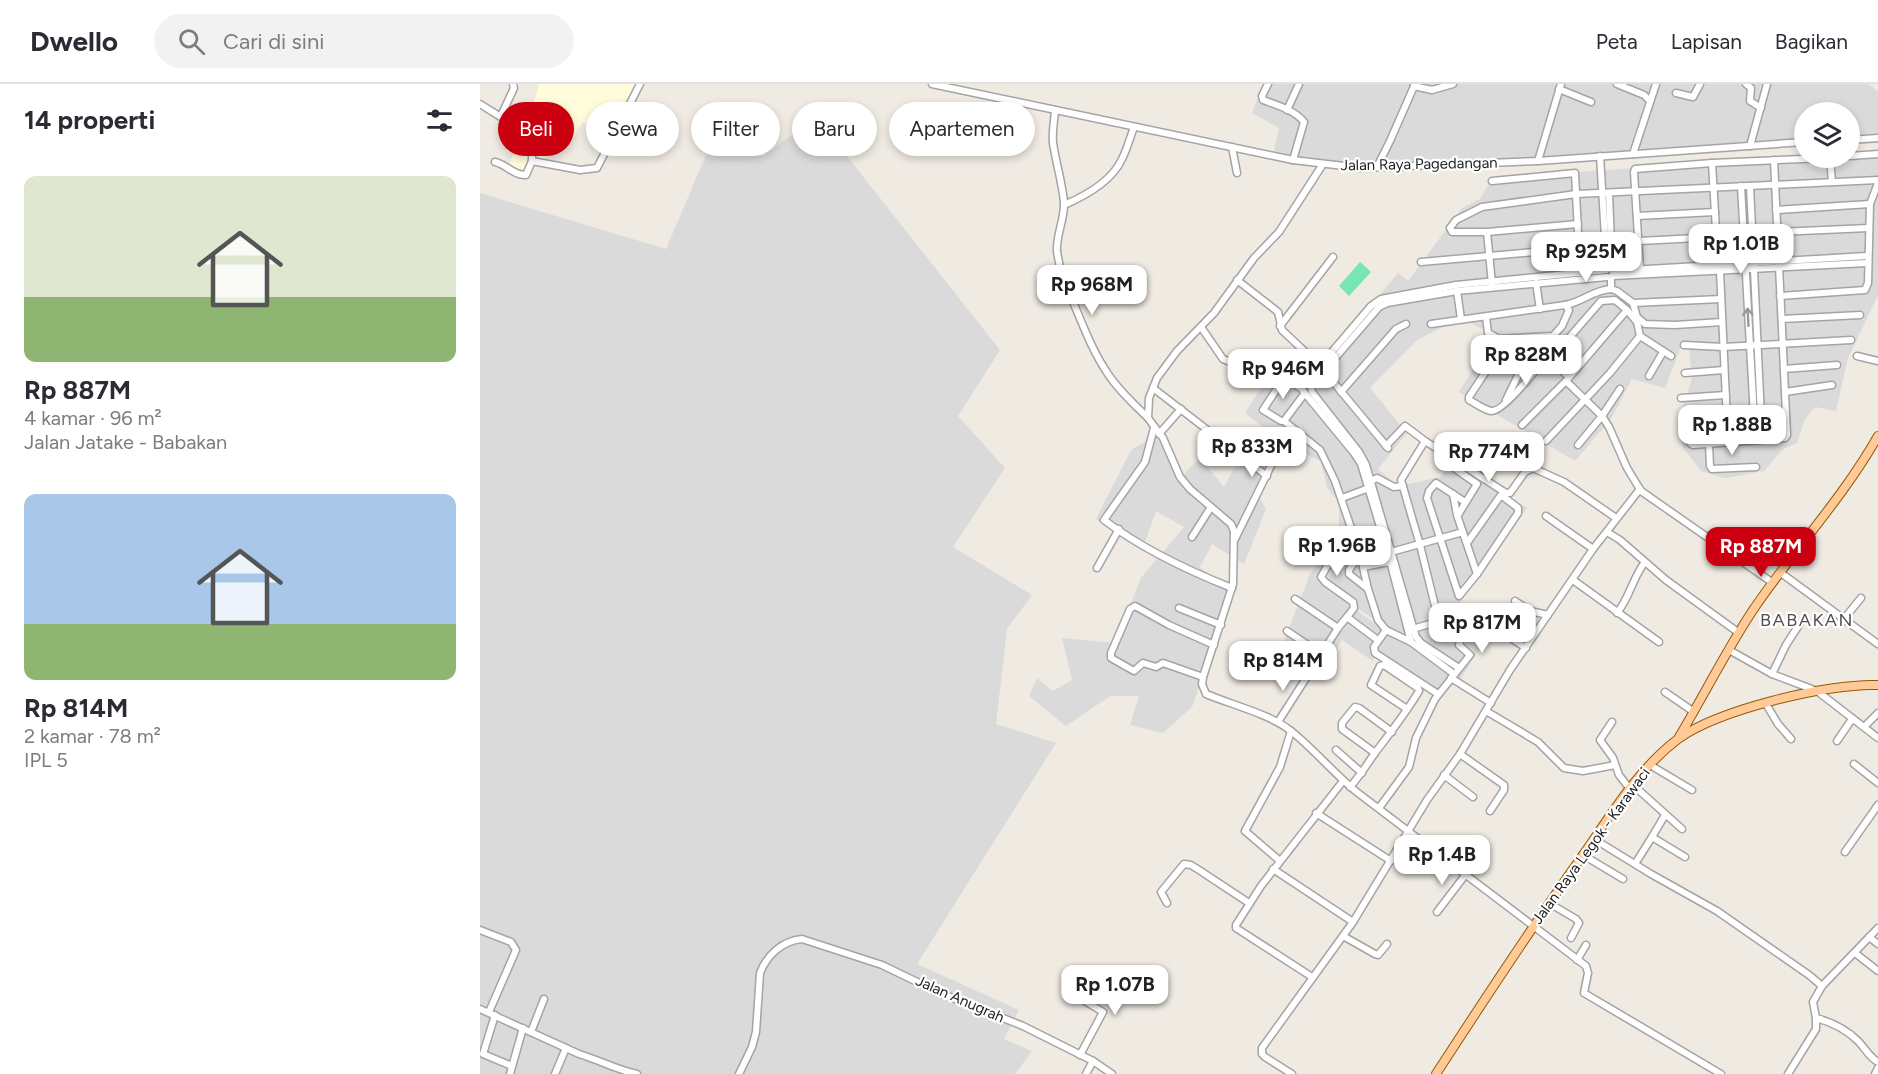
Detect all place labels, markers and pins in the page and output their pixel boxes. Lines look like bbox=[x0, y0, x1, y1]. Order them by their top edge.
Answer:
pin: Rp 1.01B bbox=[1679, 224, 1803, 275]
pin: Rp 925M bbox=[1531, 232, 1641, 283]
pin: Rp 968M bbox=[1037, 265, 1147, 316]
pin: Rp 828M bbox=[1471, 335, 1581, 386]
pin: Rp 946M bbox=[1228, 349, 1338, 400]
pin: Rp 1.88B bbox=[1670, 405, 1794, 456]
pin: Rp 833M bbox=[1197, 427, 1307, 478]
pin: Rp 774M bbox=[1434, 432, 1544, 483]
pin: Rp 1.96B bbox=[1275, 526, 1399, 577]
pin: Rp 887M bbox=[1706, 527, 1816, 578]
pin: Rp 817M bbox=[1427, 603, 1537, 654]
pin: Rp 814M bbox=[1228, 641, 1338, 692]
pin: Rp 1.4B bbox=[1387, 835, 1497, 886]
pin: Rp 1.07B bbox=[1053, 965, 1177, 1016]

